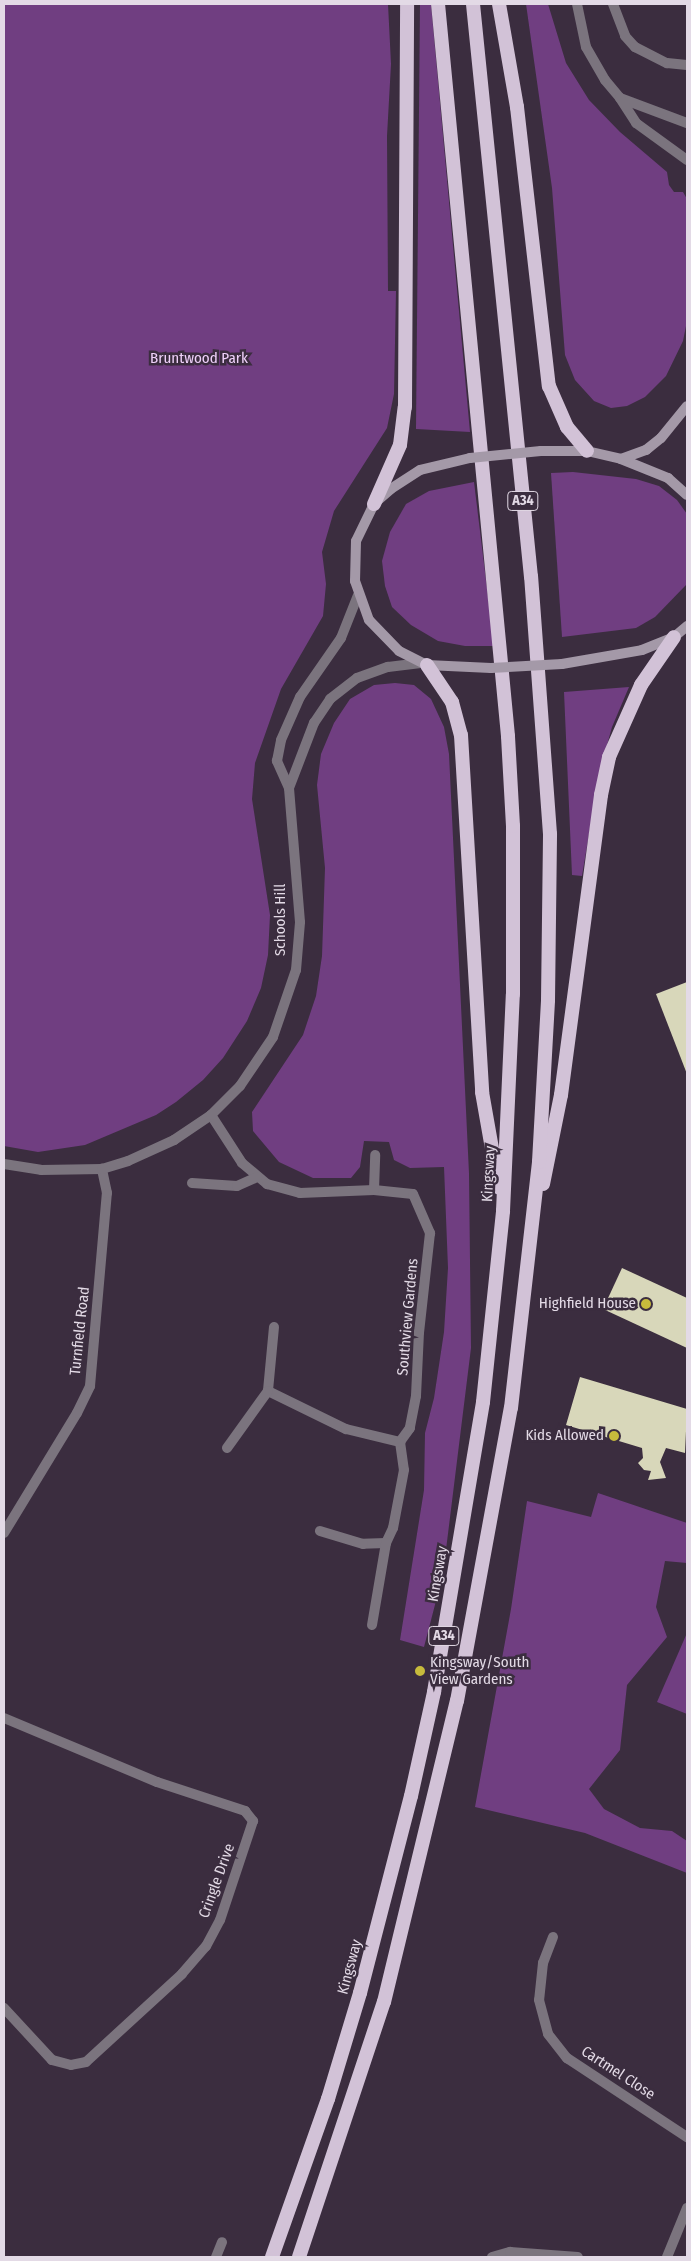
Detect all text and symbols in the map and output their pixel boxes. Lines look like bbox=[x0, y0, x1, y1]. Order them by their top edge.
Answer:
park label: Bruntwood Park bbox=[150, 350, 248, 368]
road number: A34 bbox=[507, 490, 539, 512]
street label: Schools Hill bbox=[272, 884, 290, 956]
street label: Kingsway bbox=[479, 1145, 499, 1203]
street label: Southview Gardens bbox=[394, 1258, 422, 1376]
street label: Turnfield Road bbox=[66, 1286, 94, 1376]
place label: Highfield House bbox=[539, 1295, 636, 1313]
marker: Highfield House bbox=[640, 1298, 652, 1310]
place label: Kids Allowed bbox=[525, 1427, 604, 1445]
marker: Kids Allowed bbox=[608, 1430, 620, 1442]
street label: Kingsway bbox=[424, 1545, 452, 1603]
road number: A34 bbox=[428, 1624, 460, 1648]
place label: Kingsway/South View Gardens bbox=[430, 1653, 529, 1688]
marker: Kingsway/South View Gardens bbox=[414, 1665, 426, 1677]
street label: Cringle Drive bbox=[195, 1841, 239, 1921]
street label: Kingsway bbox=[334, 1937, 366, 1997]
street label: Cartmel Close bbox=[578, 2042, 658, 2104]

